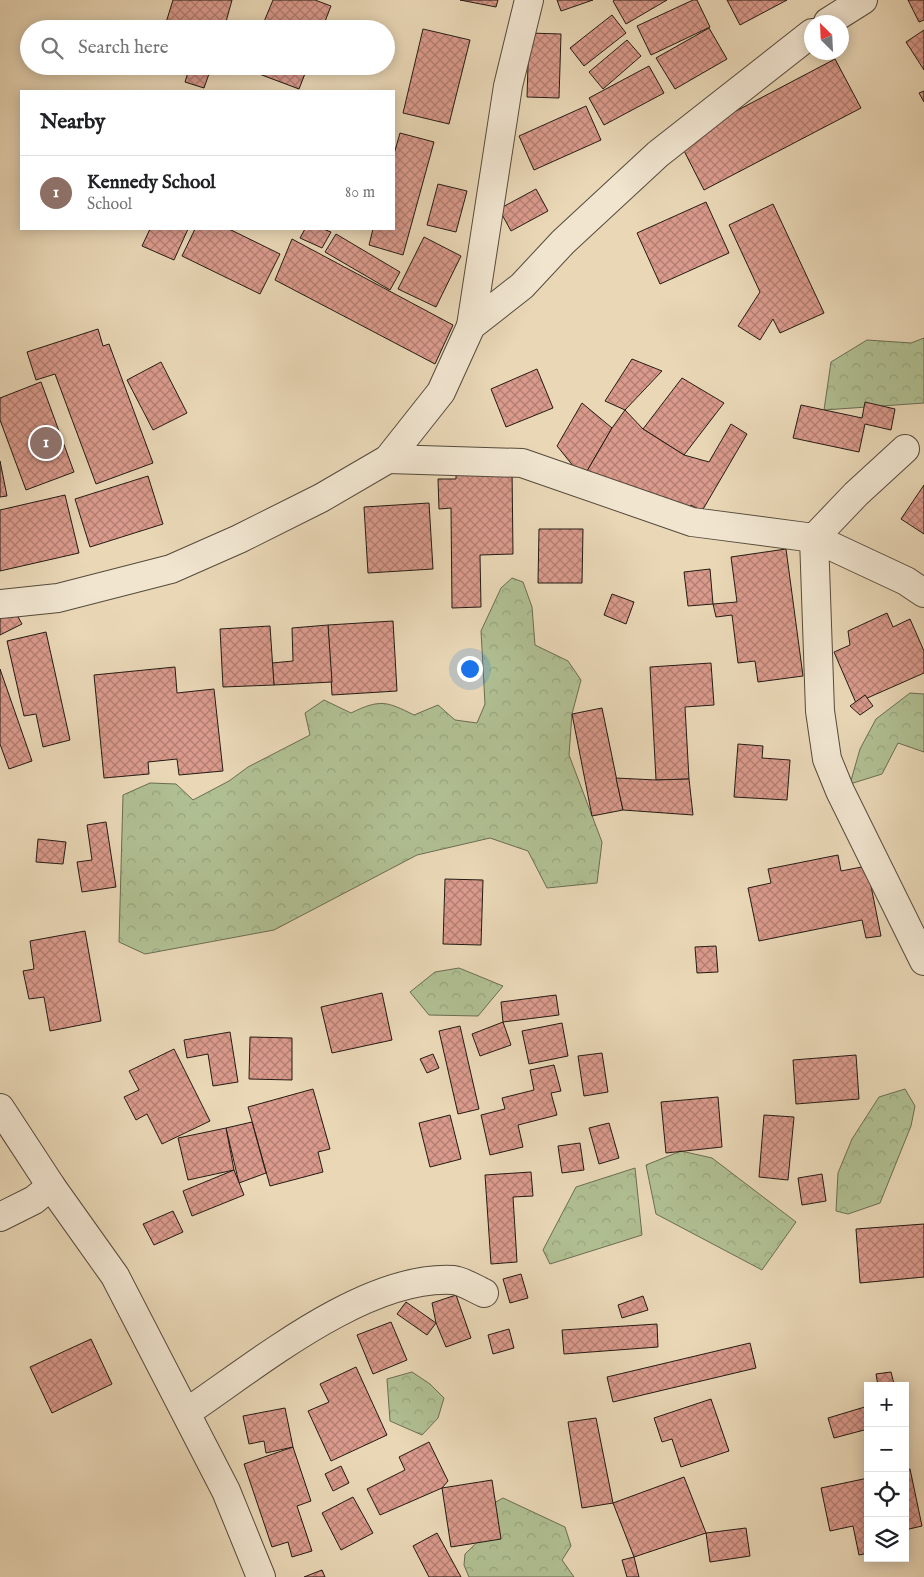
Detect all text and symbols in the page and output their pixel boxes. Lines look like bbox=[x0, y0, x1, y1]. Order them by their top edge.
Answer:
north arrow bbox=[804, 15, 849, 60]
search box bbox=[20, 20, 395, 75]
icon: search bbox=[38, 34, 66, 62]
text: Search here bbox=[78, 36, 169, 60]
text: Nearby bbox=[40, 109, 105, 136]
text: Kennedy School bbox=[87, 171, 216, 195]
text: 1 bbox=[53, 183, 59, 203]
text: 80 m bbox=[345, 183, 375, 203]
text: School bbox=[87, 195, 132, 215]
pin: 1 bbox=[30, 424, 62, 462]
your location bbox=[457, 656, 483, 682]
map controls bbox=[864, 1382, 909, 1562]
button: + bbox=[864, 1382, 909, 1427]
button: − bbox=[864, 1427, 909, 1472]
button: locate bbox=[864, 1472, 909, 1517]
button: layers bbox=[864, 1517, 909, 1562]

